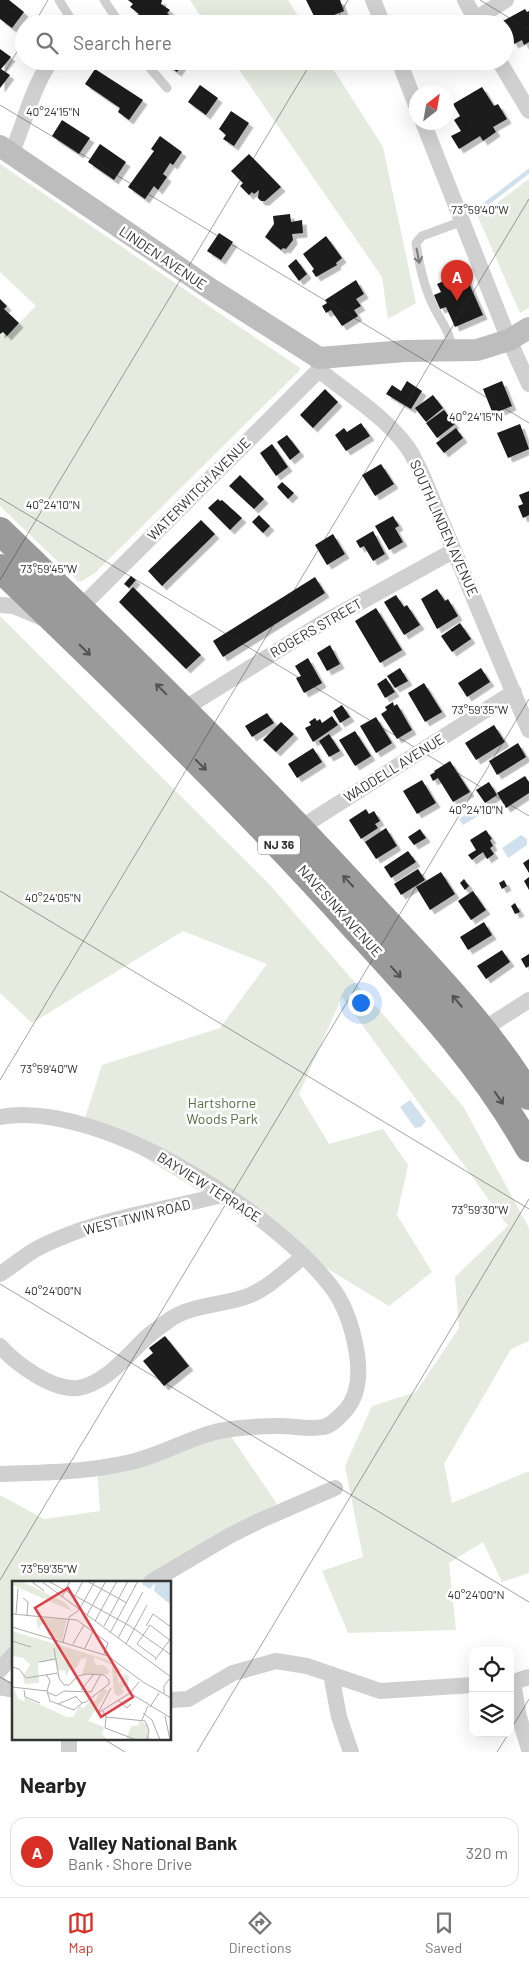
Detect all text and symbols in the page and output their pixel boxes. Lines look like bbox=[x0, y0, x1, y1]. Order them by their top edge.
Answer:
search box bbox=[15, 15, 514, 70]
icon: search bbox=[33, 29, 61, 57]
text: Search here bbox=[73, 31, 172, 54]
north arrow bbox=[409, 85, 454, 130]
text: 40°24'15"N bbox=[26, 104, 80, 118]
text: 73°59'40"W bbox=[451, 202, 509, 216]
street label: LINDEN AVENUE bbox=[116, 222, 210, 293]
one-way arrow bbox=[414, 248, 424, 264]
pin: A bbox=[441, 260, 473, 301]
text: 40°24'15"N bbox=[449, 409, 503, 423]
street label: WATERWITCH AVENUE bbox=[144, 434, 254, 544]
street label: SOUTH LINDEN AVENUE bbox=[407, 457, 482, 599]
text: 40°24'10"N bbox=[26, 497, 80, 511]
text: 73°59'45"W bbox=[21, 561, 78, 575]
street label: ROGERS STREET bbox=[267, 594, 365, 661]
one-way arrow bbox=[79, 644, 91, 657]
one-way arrow bbox=[155, 683, 168, 695]
text: 73°59'35"W bbox=[452, 702, 509, 716]
street label: WADDELL AVENUE bbox=[340, 730, 447, 805]
one-way arrow bbox=[195, 759, 207, 771]
text: 40°24'10"N bbox=[449, 802, 503, 816]
road number: NJ 36 bbox=[258, 836, 300, 854]
street label: NAVESINK AVENUE bbox=[295, 861, 386, 960]
one-way arrow bbox=[342, 874, 354, 887]
text: 40°24'05"N bbox=[25, 890, 81, 904]
one-way arrow bbox=[390, 966, 402, 979]
your location bbox=[348, 990, 374, 1016]
one-way arrow bbox=[452, 995, 463, 1008]
text: 73°59'40"W bbox=[20, 1061, 78, 1075]
one-way arrow bbox=[494, 1090, 504, 1104]
park label: Hartshorne Woods Park bbox=[186, 1094, 258, 1127]
street label: BAYVIEW TERRACE bbox=[154, 1148, 264, 1225]
street label: WEST TWIN ROAD bbox=[82, 1195, 192, 1238]
text: 73°59'30"W bbox=[451, 1202, 509, 1216]
text: 40°24'00"N bbox=[24, 1283, 82, 1297]
text: 73°59'35"W bbox=[21, 1561, 78, 1575]
inset map bbox=[12, 1581, 171, 1740]
text: 40°24'00"N bbox=[447, 1587, 505, 1601]
map controls bbox=[469, 1647, 514, 1737]
button: locate bbox=[469, 1647, 514, 1692]
button: layers bbox=[469, 1692, 514, 1737]
text: Nearby bbox=[20, 1772, 86, 1797]
text: Valley National Bank bbox=[68, 1831, 237, 1854]
text: A bbox=[32, 1843, 42, 1862]
text: 320 m bbox=[466, 1843, 508, 1862]
text: Bank · Shore Drive bbox=[68, 1854, 192, 1873]
tab: Map bbox=[67, 1909, 95, 1956]
tab: Directions bbox=[229, 1909, 291, 1956]
tab: Saved bbox=[425, 1909, 462, 1956]

